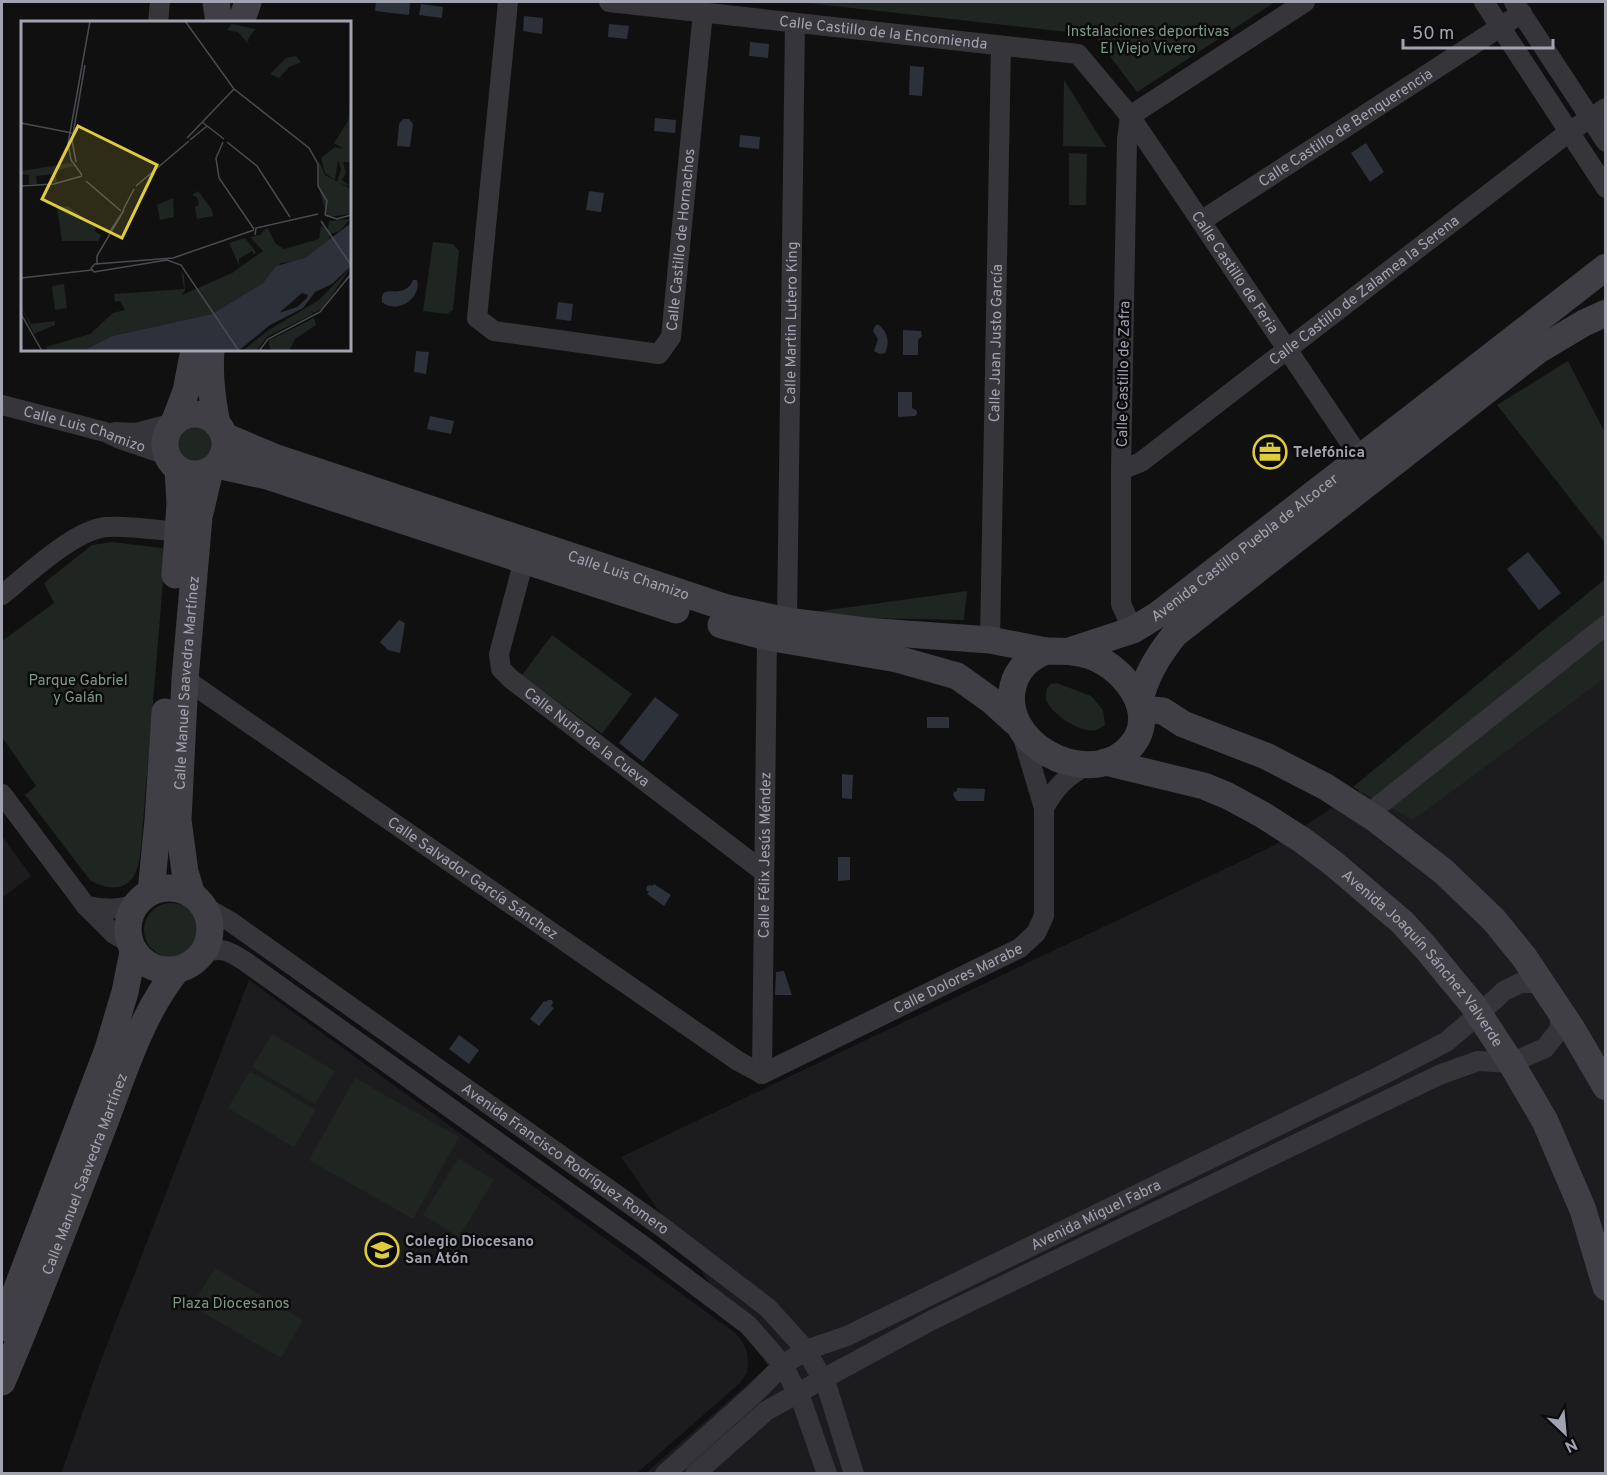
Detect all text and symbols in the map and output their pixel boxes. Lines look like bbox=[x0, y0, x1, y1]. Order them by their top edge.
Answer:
scale bar bbox=[1403, 12, 1553, 50]
street label: Calle Castillo de la Encomienda bbox=[778, 13, 988, 55]
inset map bbox=[21, 21, 351, 351]
park label: Instalaciones deportivas El Viejo Vivero bbox=[1067, 23, 1229, 59]
text: 50 m bbox=[1412, 23, 1454, 46]
street label: Calle Castillo de Benquerencia bbox=[1255, 65, 1437, 192]
street label: Calle Castillo de Hornachos bbox=[664, 148, 700, 332]
street label: Calle Castillo de Feria bbox=[1186, 208, 1282, 338]
street label: Calle Castillo de Zalamea la Serena bbox=[1266, 212, 1464, 371]
street label: Calle Martin Lutero King bbox=[782, 241, 803, 405]
street label: Calle Juan Justo García bbox=[986, 264, 1008, 422]
street label: Calle Castillo de Zafra bbox=[1114, 301, 1135, 447]
street label: Calle Luis Chamizo bbox=[21, 403, 148, 458]
office icon: Telefónica bbox=[1252, 434, 1288, 470]
place label: Telefónica bbox=[1293, 444, 1365, 463]
street label: Avenida Castillo Puebla de Alcocer bbox=[1148, 470, 1343, 627]
street label: Calle Luis Chamizo bbox=[565, 548, 691, 606]
street label: Calle Manuel Saavedra Martínez bbox=[172, 575, 205, 791]
park label: Parque Gabriel y Galán bbox=[28, 672, 128, 708]
street label: Calle Nuño de la Cueva bbox=[519, 684, 653, 792]
street label: Calle Félix Jesús Méndez bbox=[756, 772, 776, 938]
street label: Calle Salvador García Sánchez bbox=[383, 814, 561, 945]
street label: Avenida Joaquín Sánchez Valverde bbox=[1337, 866, 1506, 1051]
street label: Calle Dolores Marabe bbox=[891, 940, 1026, 1019]
street label: Calle Manuel Saavedra Martínez bbox=[39, 1071, 133, 1278]
street label: Avenida Francisco Rodríguez Romero bbox=[457, 1080, 672, 1240]
street label: Avenida Miguel Fabra bbox=[1028, 1176, 1164, 1256]
school or university icon: Colegio Diocesano San Atón bbox=[364, 1232, 400, 1268]
place label: Colegio Diocesano San Atón bbox=[405, 1233, 534, 1269]
park label: Plaza Diocesanos bbox=[172, 1295, 290, 1314]
north arrow bbox=[1535, 1403, 1595, 1463]
text: N bbox=[1561, 1433, 1580, 1456]

